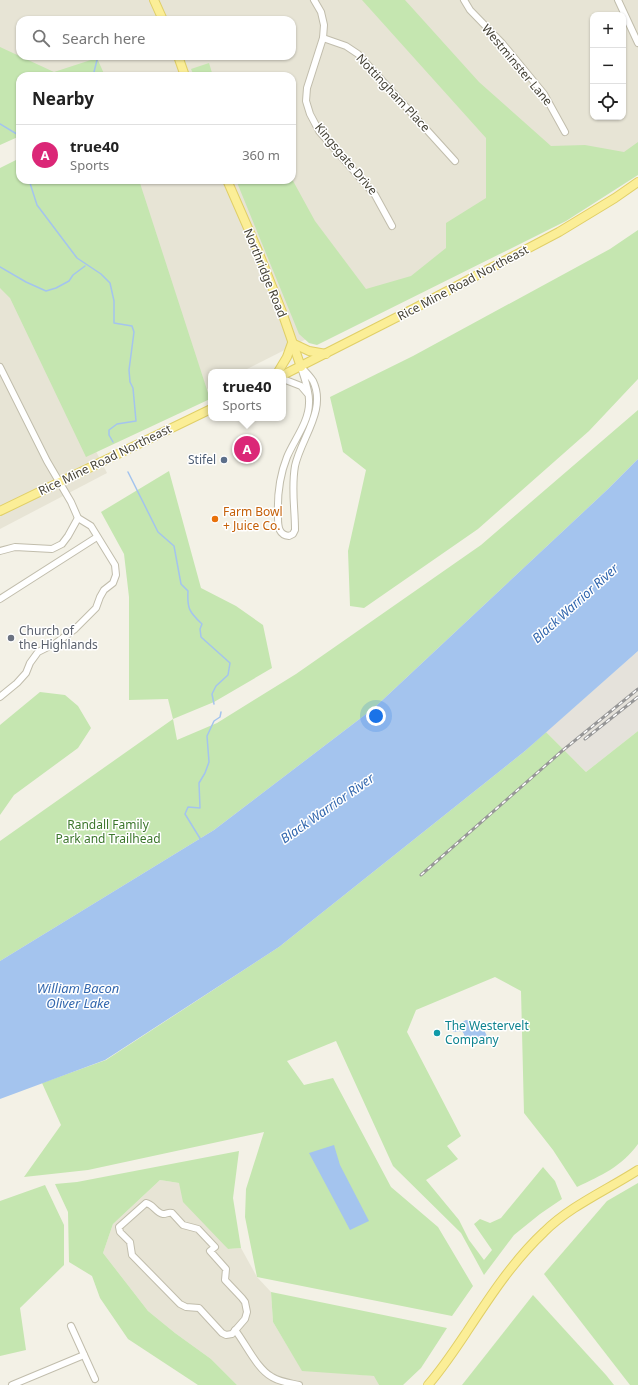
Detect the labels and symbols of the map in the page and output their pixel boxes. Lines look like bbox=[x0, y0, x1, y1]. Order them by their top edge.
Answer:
street label: Westminster Lane bbox=[478, 20, 557, 109]
street label: Nottingham Place bbox=[353, 50, 434, 136]
street label: Kingsgate Drive bbox=[311, 119, 382, 198]
street label: Northridge Road bbox=[240, 226, 291, 320]
street label: Rice Mine Road Northeast bbox=[394, 240, 532, 324]
street label: Rice Mine Road Northeast bbox=[35, 420, 175, 499]
pin: A bbox=[234, 434, 260, 464]
place label: Stifel bbox=[188, 451, 216, 468]
marker: Stifel bbox=[219, 455, 229, 465]
place label: Farm Bowl + Juice Co. bbox=[223, 503, 283, 534]
marker: Farm Bowl + Juice Co. bbox=[210, 514, 220, 524]
water label: Black Warrior River bbox=[528, 559, 623, 647]
place label: Church of the Highlands bbox=[19, 622, 98, 653]
marker: Church of the Highlands bbox=[6, 633, 16, 643]
your location bbox=[366, 706, 386, 726]
water label: Black Warrior River bbox=[277, 768, 378, 847]
park label: Randall Family Park and Trailhead bbox=[55, 816, 161, 847]
water label: William Bacon Oliver Lake bbox=[37, 979, 119, 1012]
place label: The Westervelt Company bbox=[445, 1017, 529, 1048]
marker: The Westervelt Company bbox=[432, 1028, 442, 1038]

